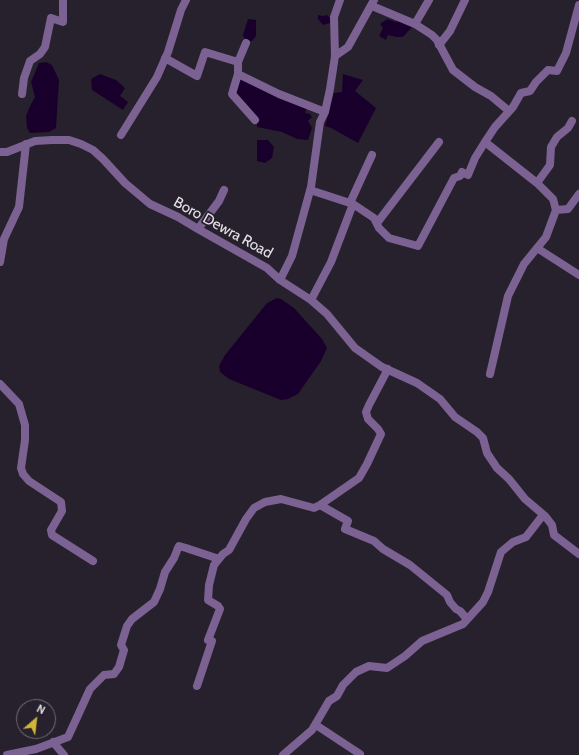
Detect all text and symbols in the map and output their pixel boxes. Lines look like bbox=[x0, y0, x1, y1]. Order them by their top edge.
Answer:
street label: Boro Dewra Road bbox=[170, 193, 276, 263]
north arrow bbox=[16, 699, 56, 739]
text: N bbox=[34, 701, 48, 717]

